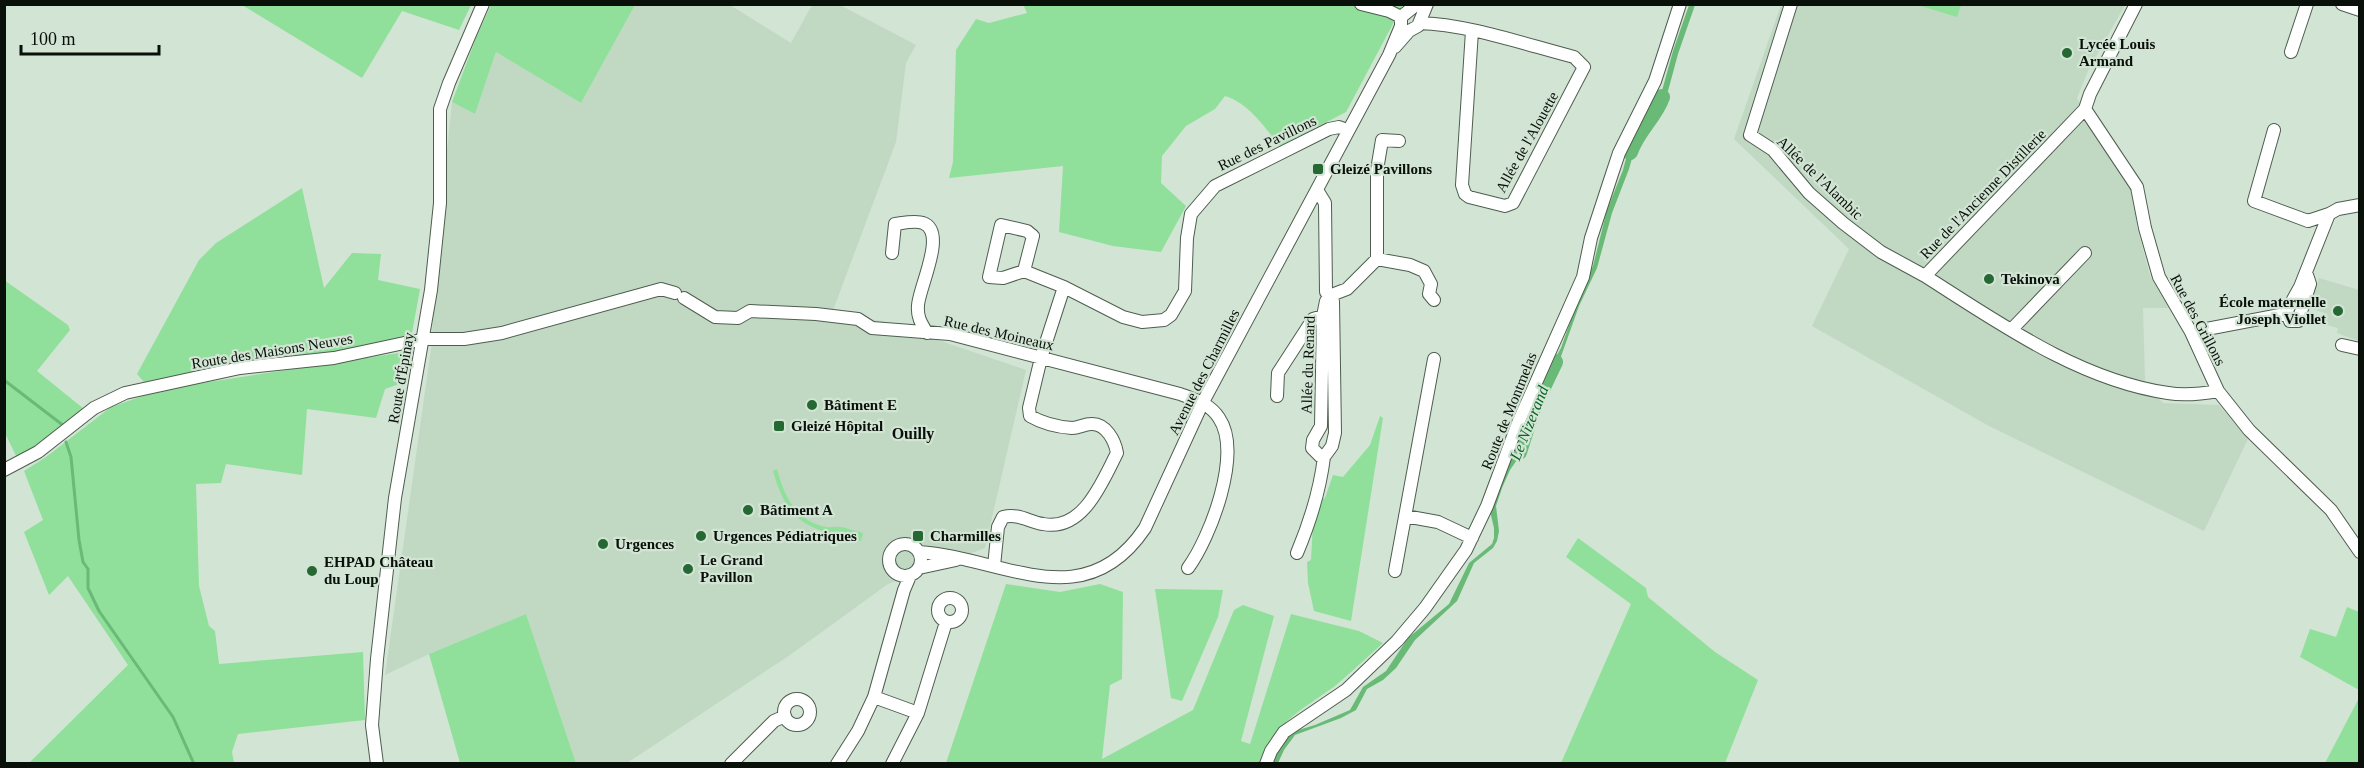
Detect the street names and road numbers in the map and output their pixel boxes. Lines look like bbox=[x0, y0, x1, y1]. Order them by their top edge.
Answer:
street label: Allée de l'Alouette bbox=[1493, 89, 1561, 195]
street label: Rue des Pavillons bbox=[1215, 112, 1319, 174]
street label: Rue de l'Ancienne Distillerie bbox=[1917, 126, 2049, 262]
street label: Allée de l'Alambic bbox=[1774, 133, 1866, 223]
street label: Rue des Grillons bbox=[2167, 272, 2229, 368]
street label: Avenue des Charmilles bbox=[1165, 306, 1243, 437]
street label: Rue des Moineaux bbox=[942, 313, 1056, 354]
street label: Allée du Renard bbox=[1298, 315, 1318, 414]
street label: Route des Maisons Neuves bbox=[190, 330, 354, 372]
street label: Route d'Épinay bbox=[385, 331, 417, 425]
street label: Route de Montmelas bbox=[1478, 350, 1540, 472]

